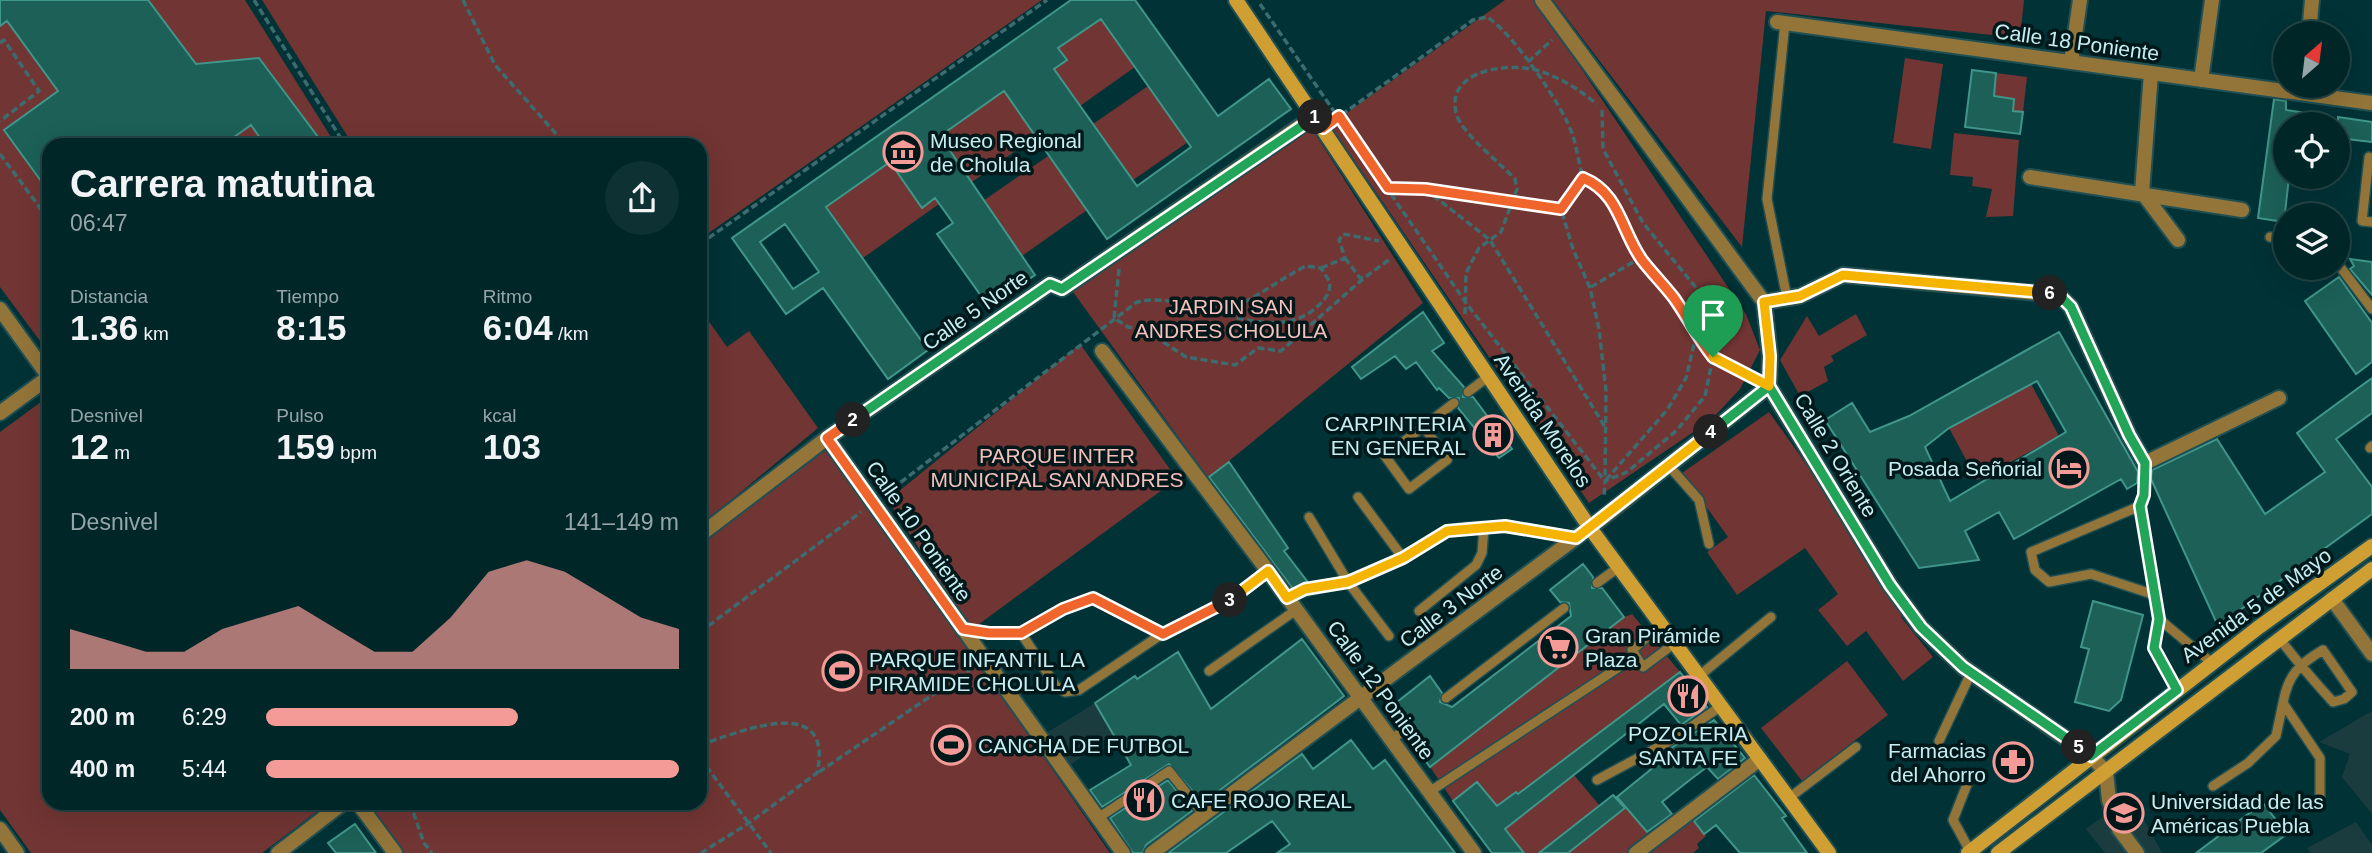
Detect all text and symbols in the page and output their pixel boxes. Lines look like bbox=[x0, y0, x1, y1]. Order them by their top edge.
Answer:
street label: Calle 18 Poniente bbox=[1993, 19, 2161, 65]
north arrow bbox=[2273, 21, 2350, 98]
map controls bbox=[2273, 21, 2350, 280]
pin: 1 bbox=[1298, 100, 1332, 134]
text: 1 bbox=[1309, 106, 1320, 127]
button: locate bbox=[2273, 112, 2350, 189]
place label: Museo Regional de Cholula bbox=[930, 129, 1082, 176]
museum icon: Museo Regional de Cholula bbox=[882, 131, 924, 173]
button: share bbox=[605, 161, 679, 235]
text: Carrera matutina bbox=[70, 163, 374, 205]
button: layers bbox=[2273, 203, 2350, 280]
text: 06:47 bbox=[70, 210, 128, 236]
street label: Calle 5 Norte bbox=[918, 265, 1032, 355]
pin: 6 bbox=[2032, 276, 2068, 310]
text: 6 bbox=[2044, 282, 2055, 303]
pin bbox=[1683, 285, 1743, 357]
text: Distancia bbox=[70, 286, 148, 307]
text: Tiempo bbox=[276, 286, 339, 307]
text: Ritmo bbox=[483, 286, 532, 307]
park label: JARDIN SAN ANDRES CHOLULA bbox=[1135, 295, 1327, 342]
icon: arrive bbox=[1694, 296, 1732, 334]
text: 1.36 bbox=[70, 308, 138, 347]
text: 8:15 bbox=[276, 308, 346, 347]
text: 6:04 bbox=[483, 308, 553, 347]
text: km bbox=[138, 323, 169, 344]
text: /km bbox=[553, 323, 589, 344]
street label: Avenida Morelos bbox=[1490, 349, 1596, 491]
street label: Calle 2 Oriente bbox=[1790, 389, 1882, 521]
pin: 2 bbox=[836, 402, 870, 438]
text: Desnivel bbox=[70, 405, 143, 426]
text: Pulso bbox=[276, 405, 324, 426]
text: kcal bbox=[483, 405, 516, 426]
text: 2 bbox=[847, 409, 858, 430]
place label: CARPINTERIA EN GENERAL bbox=[1325, 412, 1466, 459]
building icon: CARPINTERIA EN GENERAL bbox=[1472, 414, 1514, 456]
pin: 4 bbox=[1694, 414, 1728, 450]
text: 4 bbox=[1705, 421, 1716, 442]
text: 12 bbox=[70, 427, 109, 466]
text: 159 bbox=[276, 427, 335, 466]
text: 103 bbox=[483, 427, 541, 466]
text: m bbox=[109, 442, 130, 463]
text: bpm bbox=[335, 442, 377, 463]
park label: PARQUE INTER MUNICIPAL SAN ANDRES bbox=[930, 444, 1184, 491]
hotel icon: Posada Señorial bbox=[2048, 447, 2090, 489]
street label: Calle 10 Poniente bbox=[862, 456, 976, 606]
place label: Posada Señorial bbox=[1888, 457, 2042, 480]
text: Desnivel bbox=[70, 509, 158, 535]
text: 141–149 m bbox=[564, 509, 679, 535]
street label: Avenida 5 de Mayo bbox=[2177, 543, 2335, 667]
street label: Calle 3 Norte bbox=[1395, 560, 1507, 652]
pin: 3 bbox=[1212, 582, 1248, 618]
text: 3 bbox=[1224, 589, 1235, 610]
street label: Calle 12 Poniente bbox=[1323, 616, 1439, 764]
place label: Gran Pirámide Plaza bbox=[1585, 624, 1720, 671]
supermarket icon: Gran Pirámide Plaza bbox=[1537, 626, 1579, 668]
place label: PARQUE INFANTIL LA PIRAMIDE CHOLULA bbox=[869, 648, 1085, 695]
sports icon: PARQUE INFANTIL LA PIRAMIDE CHOLULA bbox=[821, 650, 863, 692]
restaurant icon: POZOLERIA SANTA FE bbox=[1667, 675, 1709, 717]
text: 200 m bbox=[70, 704, 135, 730]
text: 6:29 bbox=[182, 704, 227, 730]
place label: POZOLERIA SANTA FE bbox=[1628, 722, 1748, 769]
sports icon: CANCHA DE FUTBOL bbox=[930, 724, 972, 766]
pin: 5 bbox=[2062, 730, 2096, 764]
place label: CANCHA DE FUTBOL bbox=[978, 734, 1189, 757]
text: 5 bbox=[2073, 736, 2084, 757]
place label: Farmacias del Ahorro bbox=[1888, 739, 1986, 786]
pharmacy icon: Farmacias del Ahorro bbox=[1992, 741, 2034, 783]
text: 400 m bbox=[70, 756, 135, 782]
text: 5:44 bbox=[182, 756, 227, 782]
restaurant icon: CAFE ROJO REAL bbox=[1123, 779, 1165, 821]
place label: CAFE ROJO REAL bbox=[1171, 789, 1352, 812]
place label: Universidad de las Américas Puebla bbox=[2151, 790, 2324, 837]
school or university icon: Universidad de las Américas Puebla bbox=[2103, 792, 2145, 834]

